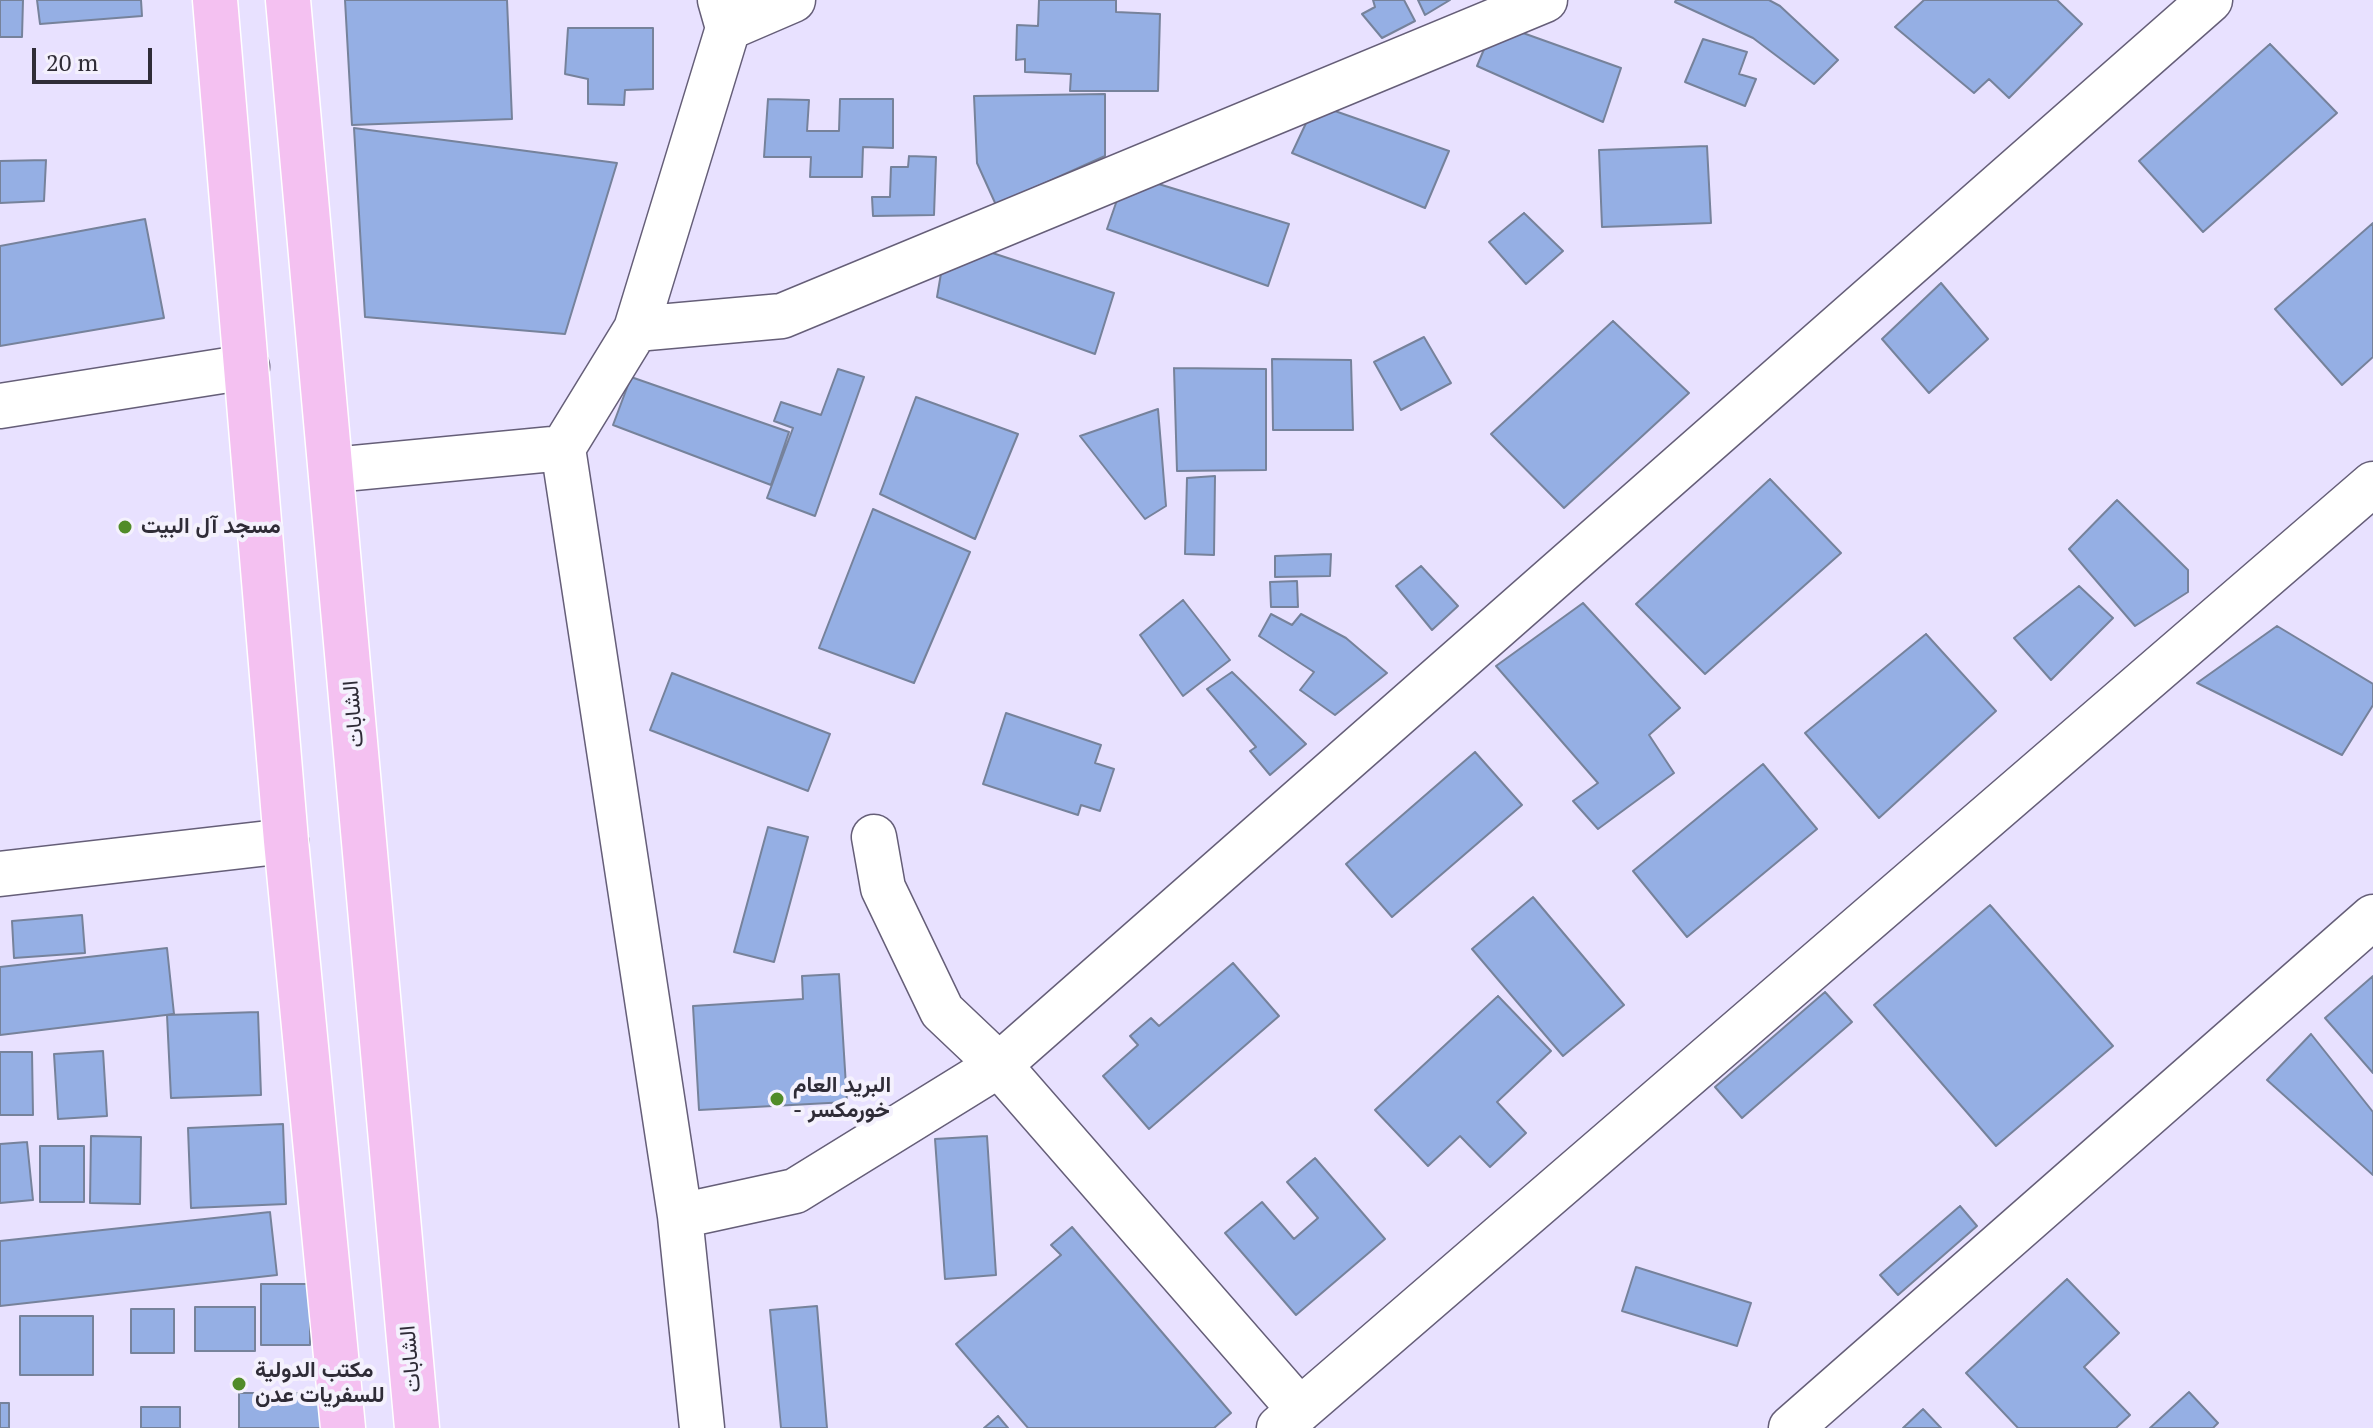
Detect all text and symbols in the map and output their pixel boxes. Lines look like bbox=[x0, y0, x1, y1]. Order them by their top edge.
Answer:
scale bar bbox=[36, 32, 156, 82]
text: 20 m bbox=[46, 46, 98, 78]
place label: مسجد آل البيت bbox=[141, 514, 281, 540]
marker: مسجد آل البيت bbox=[116, 518, 134, 536]
street label: الشابات bbox=[338, 679, 370, 749]
place label: البريد العام - خورمكسر bbox=[793, 1073, 891, 1124]
marker: البريد العام - خورمكسر bbox=[768, 1090, 786, 1108]
street label: الشابات bbox=[395, 1324, 427, 1394]
place label: مكتب الدولية للسفريات عدن bbox=[255, 1358, 385, 1410]
marker: مكتب الدولية للسفريات عدن bbox=[230, 1375, 248, 1393]

